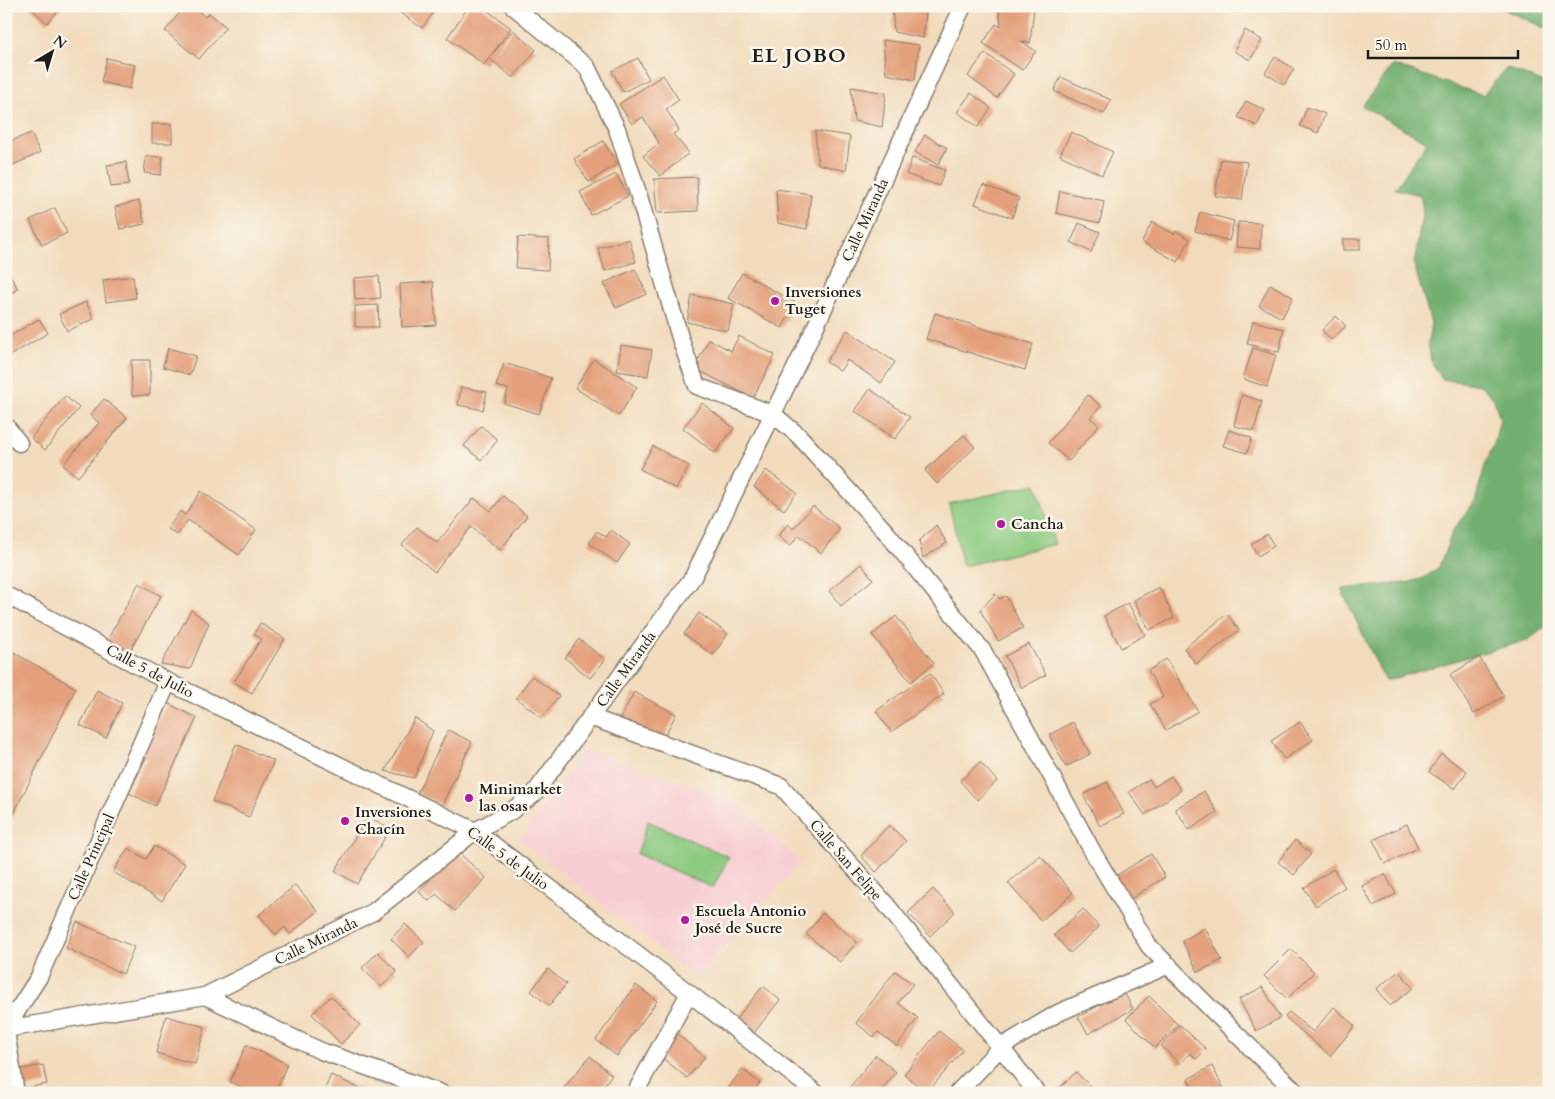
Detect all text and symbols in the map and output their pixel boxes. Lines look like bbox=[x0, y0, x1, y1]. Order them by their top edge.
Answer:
north arrow bbox=[28, 28, 78, 78]
scale bar bbox=[1368, 28, 1518, 60]
text: N bbox=[49, 31, 70, 53]
text: 50 m bbox=[1375, 35, 1407, 55]
district label: EL JOBO bbox=[751, 42, 847, 69]
street label: Calle Miranda bbox=[837, 175, 893, 265]
place label: Inversiones Tuget bbox=[785, 282, 861, 319]
marker: Inversiones Tuget bbox=[769, 295, 781, 307]
place label: Cancha bbox=[1011, 514, 1064, 534]
marker: Cancha bbox=[995, 518, 1007, 530]
street label: Calle Miranda bbox=[592, 626, 661, 711]
street label: Calle 5 de Julio bbox=[103, 640, 197, 702]
place label: Minimarket las osas bbox=[479, 779, 562, 816]
marker: Minimarket las osas bbox=[463, 792, 475, 804]
place label: Inversiones Chacín bbox=[355, 802, 431, 839]
street label: Calle Principal bbox=[63, 810, 119, 903]
marker: Inversiones Chacín bbox=[339, 815, 351, 827]
street label: Calle San Felipe bbox=[805, 815, 887, 905]
street label: Calle 5 de Julio bbox=[463, 822, 553, 894]
place label: Escuela Antonio José de Sucre bbox=[693, 901, 807, 938]
street label: Calle Miranda bbox=[271, 912, 361, 970]
marker: Escuela Antonio José de Sucre bbox=[679, 914, 691, 926]

